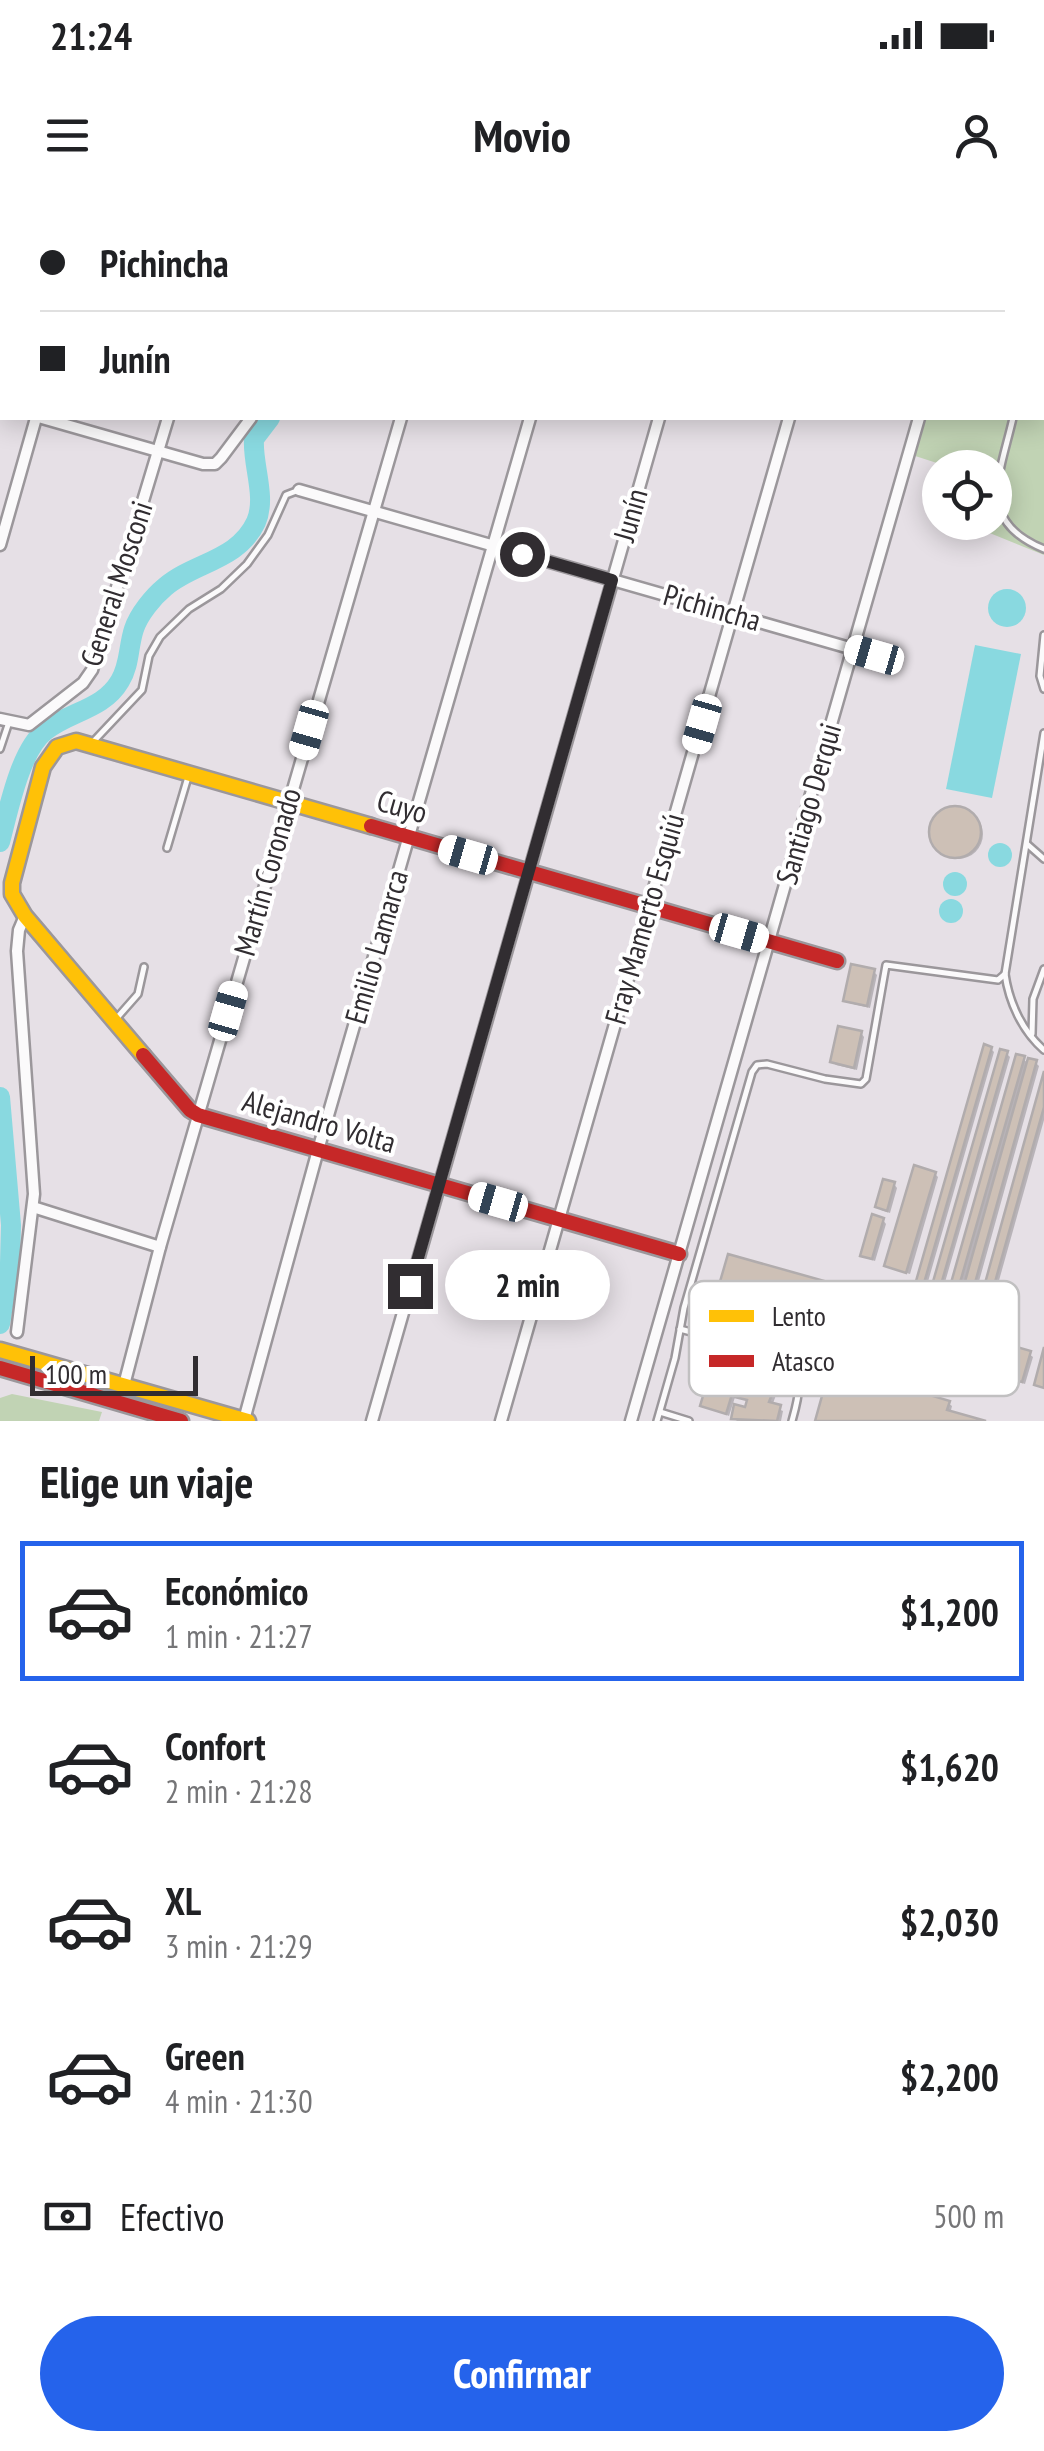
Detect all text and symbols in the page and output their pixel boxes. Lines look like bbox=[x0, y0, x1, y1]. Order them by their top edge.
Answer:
text: 21:24 bbox=[50, 11, 132, 60]
text: Movio bbox=[473, 106, 571, 164]
icon: menu bbox=[40, 108, 95, 163]
icon: person bbox=[949, 108, 1004, 163]
text: Pichincha bbox=[100, 238, 229, 287]
text: Junín bbox=[100, 334, 171, 383]
map controls bbox=[922, 450, 1012, 540]
button: locate bbox=[922, 450, 1012, 540]
street label: Junín bbox=[603, 484, 656, 546]
street label: General Mosconi bbox=[71, 496, 161, 671]
route start bbox=[500, 532, 545, 577]
street label: Pichincha bbox=[659, 574, 766, 639]
car bbox=[841, 632, 907, 678]
car bbox=[679, 691, 725, 757]
car bbox=[286, 697, 332, 763]
street label: Santiago Derqui bbox=[766, 718, 849, 889]
street label: Cuyo bbox=[373, 780, 432, 831]
street label: Martín Coronado bbox=[224, 783, 309, 960]
street label: Fray Mamerto Esquiú bbox=[595, 809, 692, 1028]
car bbox=[435, 832, 501, 878]
street label: Emilio Lamarca bbox=[335, 865, 416, 1028]
car bbox=[706, 910, 772, 956]
car bbox=[205, 978, 251, 1044]
street label: Alejandro Volta bbox=[238, 1080, 401, 1161]
car bbox=[465, 1179, 531, 1225]
callout: 2 min bbox=[445, 1251, 610, 1321]
route end bbox=[388, 1264, 433, 1309]
text: 2 min bbox=[495, 1264, 560, 1306]
legend bbox=[689, 1281, 1019, 1396]
text: Lento bbox=[772, 1297, 826, 1334]
text: Atasco bbox=[772, 1342, 835, 1379]
scale bar bbox=[30, 1351, 198, 1396]
text: 100 m bbox=[45, 1355, 107, 1392]
text: Elige un viaje bbox=[40, 1452, 254, 1510]
icon: car bbox=[45, 1566, 135, 1656]
text: Económico bbox=[165, 1566, 309, 1615]
text: $1,200 bbox=[900, 1587, 999, 1636]
text: 1 min · 21:27 bbox=[165, 1615, 313, 1657]
icon: car bbox=[45, 1721, 135, 1811]
text: Confort bbox=[165, 1721, 265, 1770]
text: $1,620 bbox=[900, 1742, 999, 1791]
text: 2 min · 21:28 bbox=[165, 1770, 313, 1812]
icon: car bbox=[45, 1876, 135, 1966]
text: XL bbox=[165, 1876, 201, 1925]
text: $2,030 bbox=[900, 1897, 999, 1946]
text: 3 min · 21:29 bbox=[165, 1925, 313, 1967]
icon: car bbox=[45, 2031, 135, 2121]
text: Green bbox=[165, 2031, 245, 2080]
text: $2,200 bbox=[900, 2052, 999, 2101]
text: 4 min · 21:30 bbox=[165, 2080, 313, 2122]
icon: cash bbox=[40, 2189, 95, 2244]
text: Efectivo bbox=[120, 2192, 225, 2241]
text: 500 m bbox=[933, 2195, 1004, 2237]
button: Confirmar bbox=[40, 2316, 1004, 2431]

